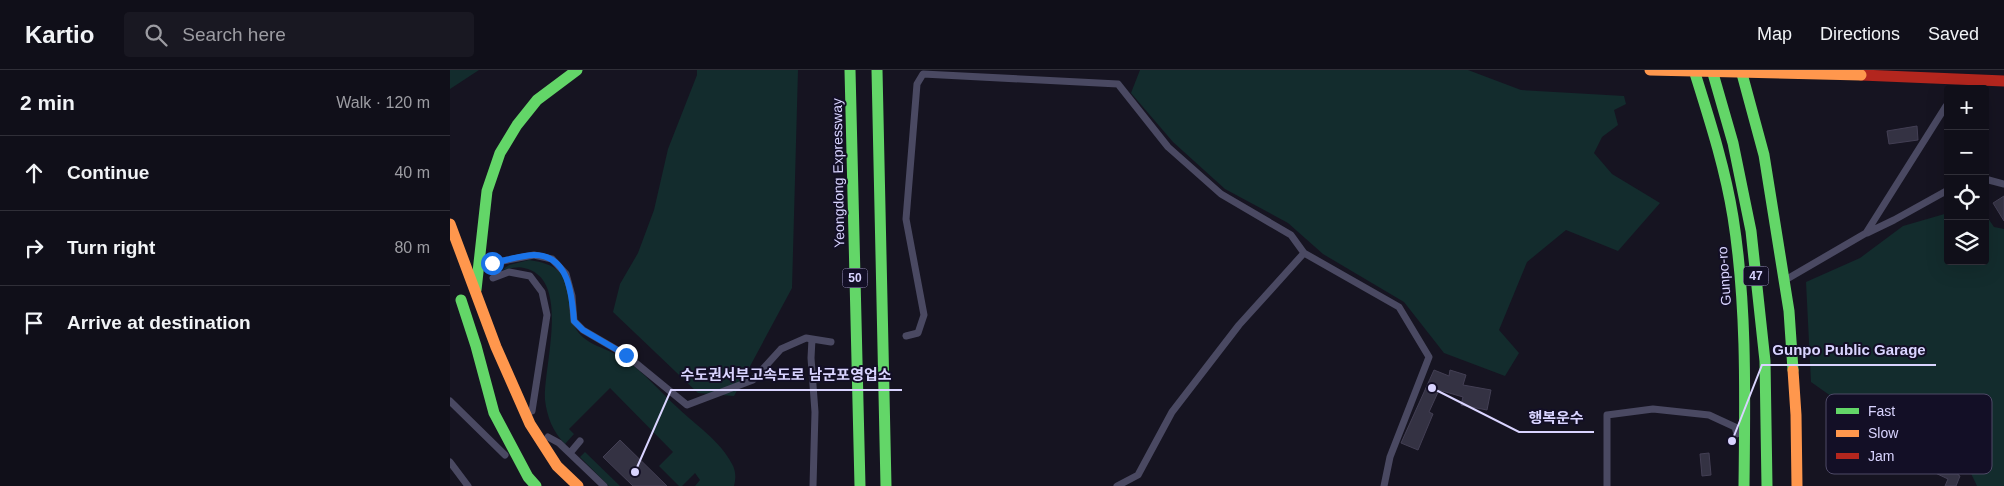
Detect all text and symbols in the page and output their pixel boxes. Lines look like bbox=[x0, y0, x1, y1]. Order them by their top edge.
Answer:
search box bbox=[124, 12, 474, 57]
text: Kartio bbox=[25, 21, 94, 48]
icon: search bbox=[142, 21, 170, 49]
text: Search here bbox=[182, 24, 286, 45]
text: Map bbox=[1757, 24, 1792, 44]
text: Directions bbox=[1820, 24, 1900, 44]
text: Saved bbox=[1928, 24, 1979, 44]
map controls bbox=[1944, 85, 1989, 265]
button: + bbox=[1944, 85, 1989, 130]
text: 2 min bbox=[20, 91, 75, 114]
text: Walk · 120 m bbox=[336, 94, 430, 111]
street label: Yeongdong Expressway bbox=[829, 98, 847, 248]
button: − bbox=[1944, 130, 1989, 175]
icon: ahead bbox=[20, 159, 48, 187]
text: Continue bbox=[67, 162, 149, 183]
text: 40 m bbox=[394, 164, 430, 181]
button: locate bbox=[1944, 175, 1989, 220]
button: layers bbox=[1944, 220, 1989, 265]
icon: right bbox=[20, 234, 48, 262]
text: Turn right bbox=[67, 237, 155, 258]
text: 80 m bbox=[394, 239, 430, 256]
street label: Gunpo-ro bbox=[1714, 246, 1734, 306]
route start bbox=[481, 252, 504, 275]
road number: 47 bbox=[1744, 267, 1768, 286]
road number: 50 bbox=[842, 268, 868, 288]
icon: arrive bbox=[20, 309, 48, 337]
text: Arrive at destination bbox=[67, 312, 251, 333]
callout: Gunpo Public Garage bbox=[1762, 335, 1936, 365]
text: Gunpo Public Garage bbox=[1772, 341, 1926, 358]
route end bbox=[615, 344, 638, 367]
callout: 수도권서부고속도로 남군포영업소 bbox=[671, 360, 902, 390]
text: 수도권서부고속도로 남군포영업소 bbox=[680, 366, 892, 383]
legend bbox=[1826, 394, 1992, 474]
callout: 행복운수 bbox=[1519, 402, 1594, 432]
text: Fast bbox=[1868, 403, 1895, 419]
text: 행복운수 bbox=[1528, 409, 1584, 426]
text: Slow bbox=[1868, 425, 1899, 441]
text: Jam bbox=[1868, 448, 1894, 464]

